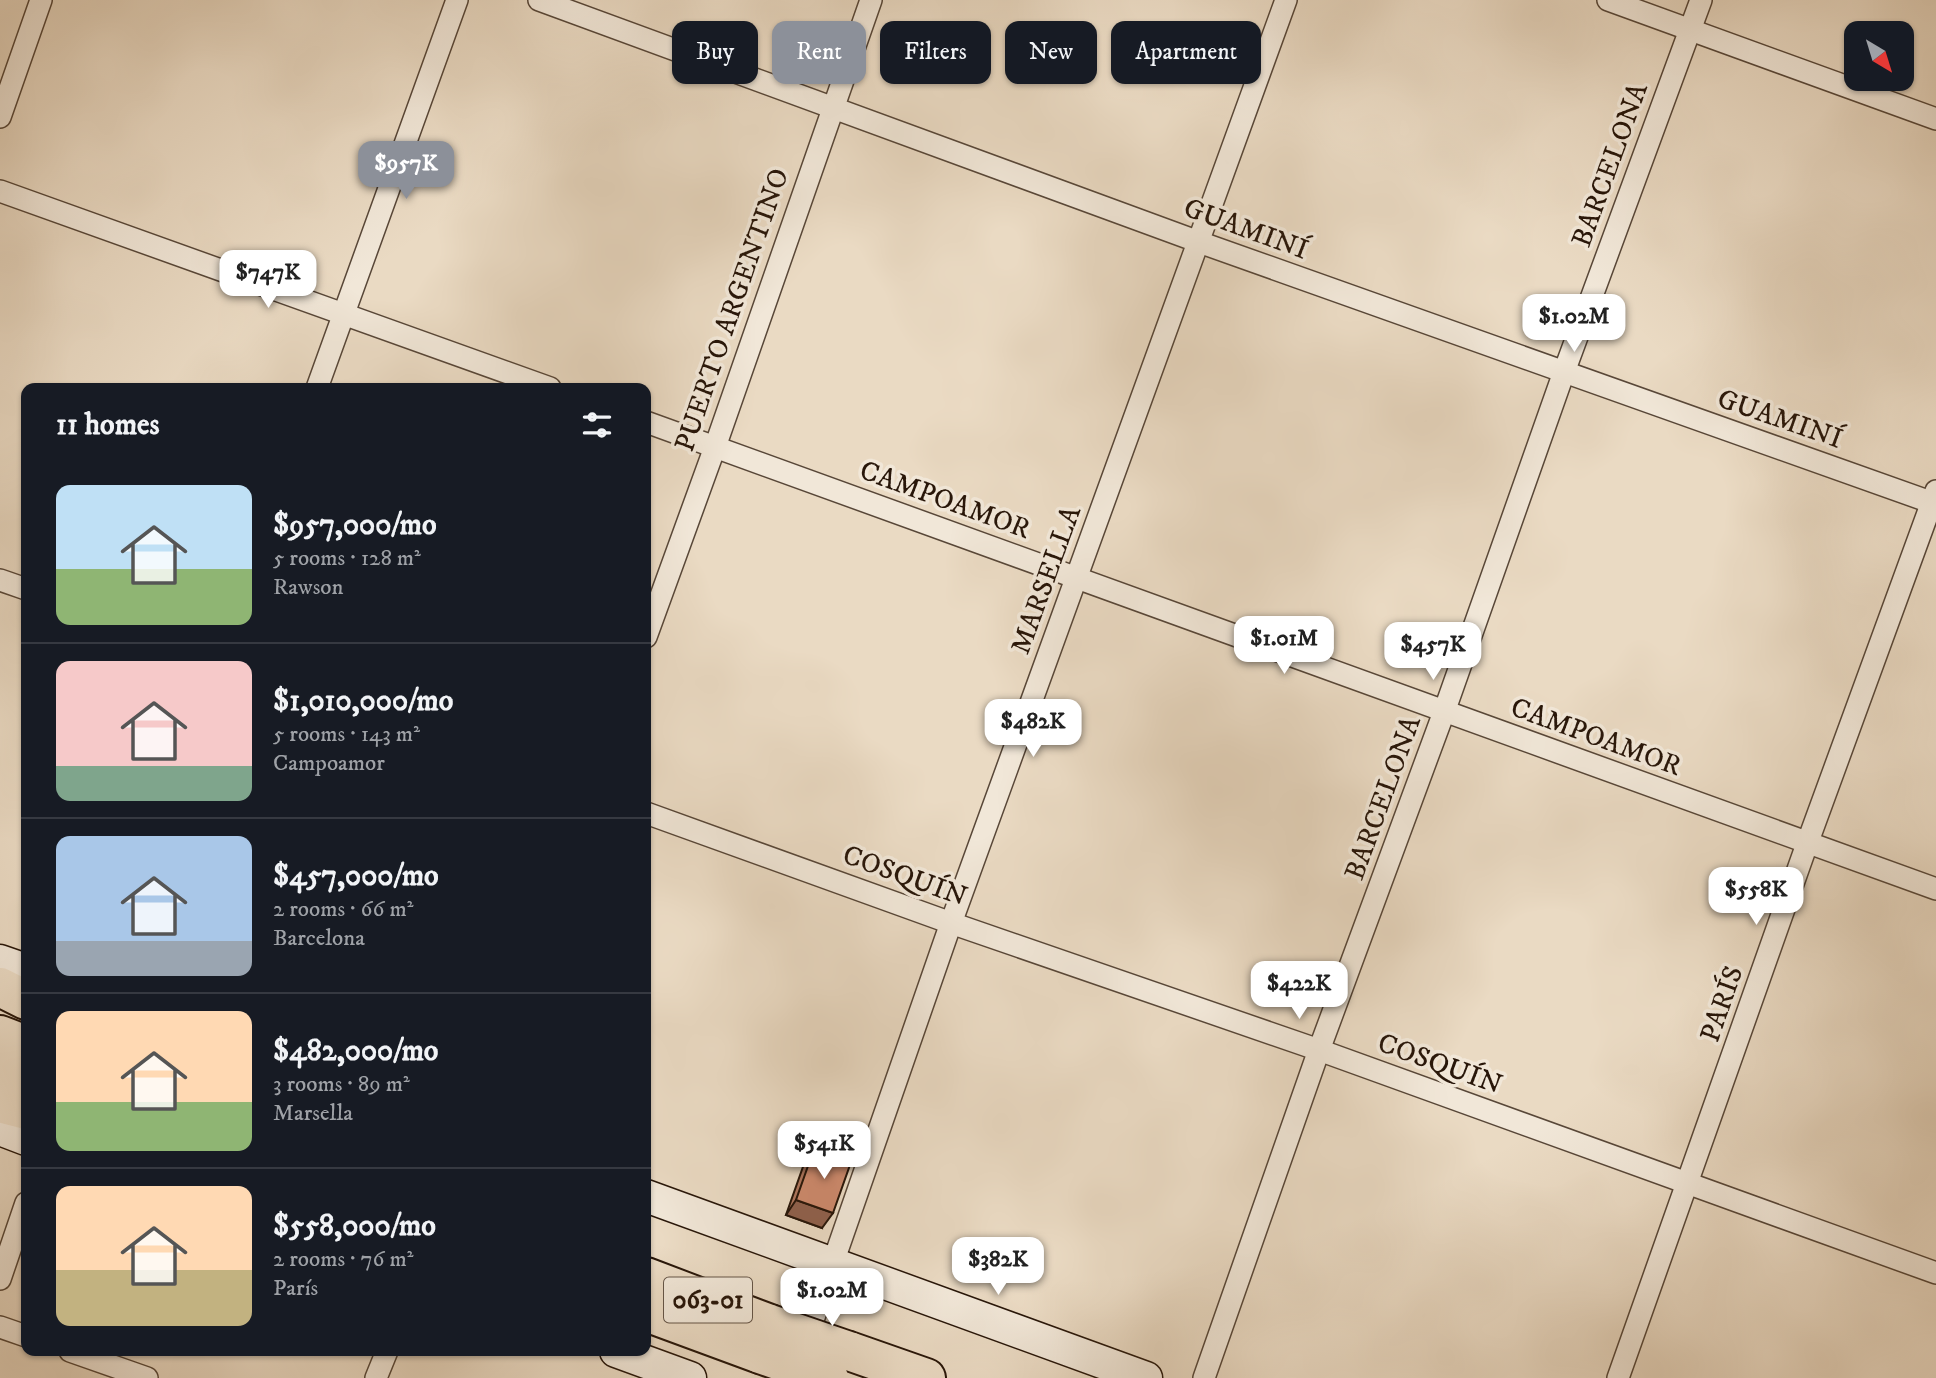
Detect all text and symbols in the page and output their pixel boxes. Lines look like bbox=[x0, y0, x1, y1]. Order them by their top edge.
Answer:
chip: Buy bbox=[672, 21, 758, 84]
chip: Rent bbox=[772, 21, 866, 84]
chip: Filters bbox=[880, 21, 991, 84]
chip: New bbox=[1005, 21, 1097, 84]
chip: Apartment bbox=[1111, 21, 1261, 84]
north arrow bbox=[1844, 21, 1914, 91]
map controls bbox=[1844, 21, 1914, 91]
street label: BARCELONA bbox=[1564, 77, 1656, 252]
pin: $957K bbox=[357, 142, 455, 201]
text: $957K bbox=[374, 149, 438, 178]
street label: PUERTO ARGENTINO bbox=[667, 164, 797, 456]
street label: GUAMINÍ bbox=[1179, 189, 1315, 268]
pin: $747K bbox=[219, 250, 317, 310]
text: $747K bbox=[235, 258, 301, 287]
pin: $1.02M bbox=[1517, 294, 1631, 354]
text: $1.02M bbox=[1538, 302, 1610, 331]
street label: GUAMINÍ bbox=[1713, 380, 1849, 457]
icon: filters bbox=[578, 406, 616, 444]
text: 11 homes bbox=[56, 407, 160, 444]
street label: CAMPOAMOR bbox=[855, 453, 1036, 547]
street label: MARSELLA bbox=[1003, 500, 1089, 659]
text: $957,000/mo bbox=[273, 507, 437, 544]
icon: home bbox=[112, 513, 196, 597]
text: 5 rooms · 128 m² bbox=[273, 544, 421, 573]
text: Rawson bbox=[273, 573, 344, 602]
pin: $1.01M bbox=[1227, 616, 1341, 676]
pin: $457K bbox=[1384, 622, 1482, 682]
text: $1.01M bbox=[1250, 624, 1318, 653]
text: $457K bbox=[1400, 630, 1466, 659]
text: $1,010,000/mo bbox=[273, 683, 453, 720]
icon: home bbox=[112, 689, 196, 773]
street label: CAMPOAMOR bbox=[1506, 690, 1687, 784]
pin: $482K bbox=[984, 700, 1082, 759]
text: $482K bbox=[1001, 707, 1065, 736]
street label: BARCELONA bbox=[1337, 710, 1429, 885]
text: 5 rooms · 143 m² bbox=[273, 720, 420, 749]
text: Campoamor bbox=[273, 749, 385, 778]
street label: COSQUÍN bbox=[838, 836, 972, 915]
text: $457,000/mo bbox=[273, 858, 439, 895]
icon: home bbox=[112, 864, 196, 948]
pin: $558K bbox=[1707, 867, 1805, 927]
text: $558K bbox=[1724, 875, 1788, 904]
text: 2 rooms · 66 m² bbox=[273, 895, 413, 924]
text: Barcelona bbox=[273, 924, 365, 953]
street label: PARÍS bbox=[1692, 961, 1751, 1047]
pin: $422K bbox=[1250, 962, 1348, 1021]
text: $422K bbox=[1267, 969, 1331, 998]
street label: COSQUÍN bbox=[1373, 1024, 1507, 1103]
text: $482,000/mo bbox=[273, 1033, 438, 1070]
icon: home bbox=[112, 1039, 196, 1123]
text: 3 rooms · 89 m² bbox=[273, 1070, 410, 1099]
text: Marsella bbox=[273, 1099, 353, 1128]
pin: $541K bbox=[775, 1122, 873, 1181]
text: $541K bbox=[794, 1129, 854, 1158]
text: $558,000/mo bbox=[273, 1208, 436, 1245]
icon: home bbox=[112, 1214, 196, 1298]
pin: $382K bbox=[949, 1238, 1047, 1297]
text: 2 rooms · 76 m² bbox=[273, 1245, 413, 1274]
text: $382K bbox=[968, 1245, 1028, 1274]
pin: $1.02M bbox=[775, 1268, 889, 1328]
text: París bbox=[273, 1274, 318, 1303]
text: $1.02M bbox=[796, 1276, 868, 1305]
road number: 063-01 bbox=[664, 1278, 752, 1322]

